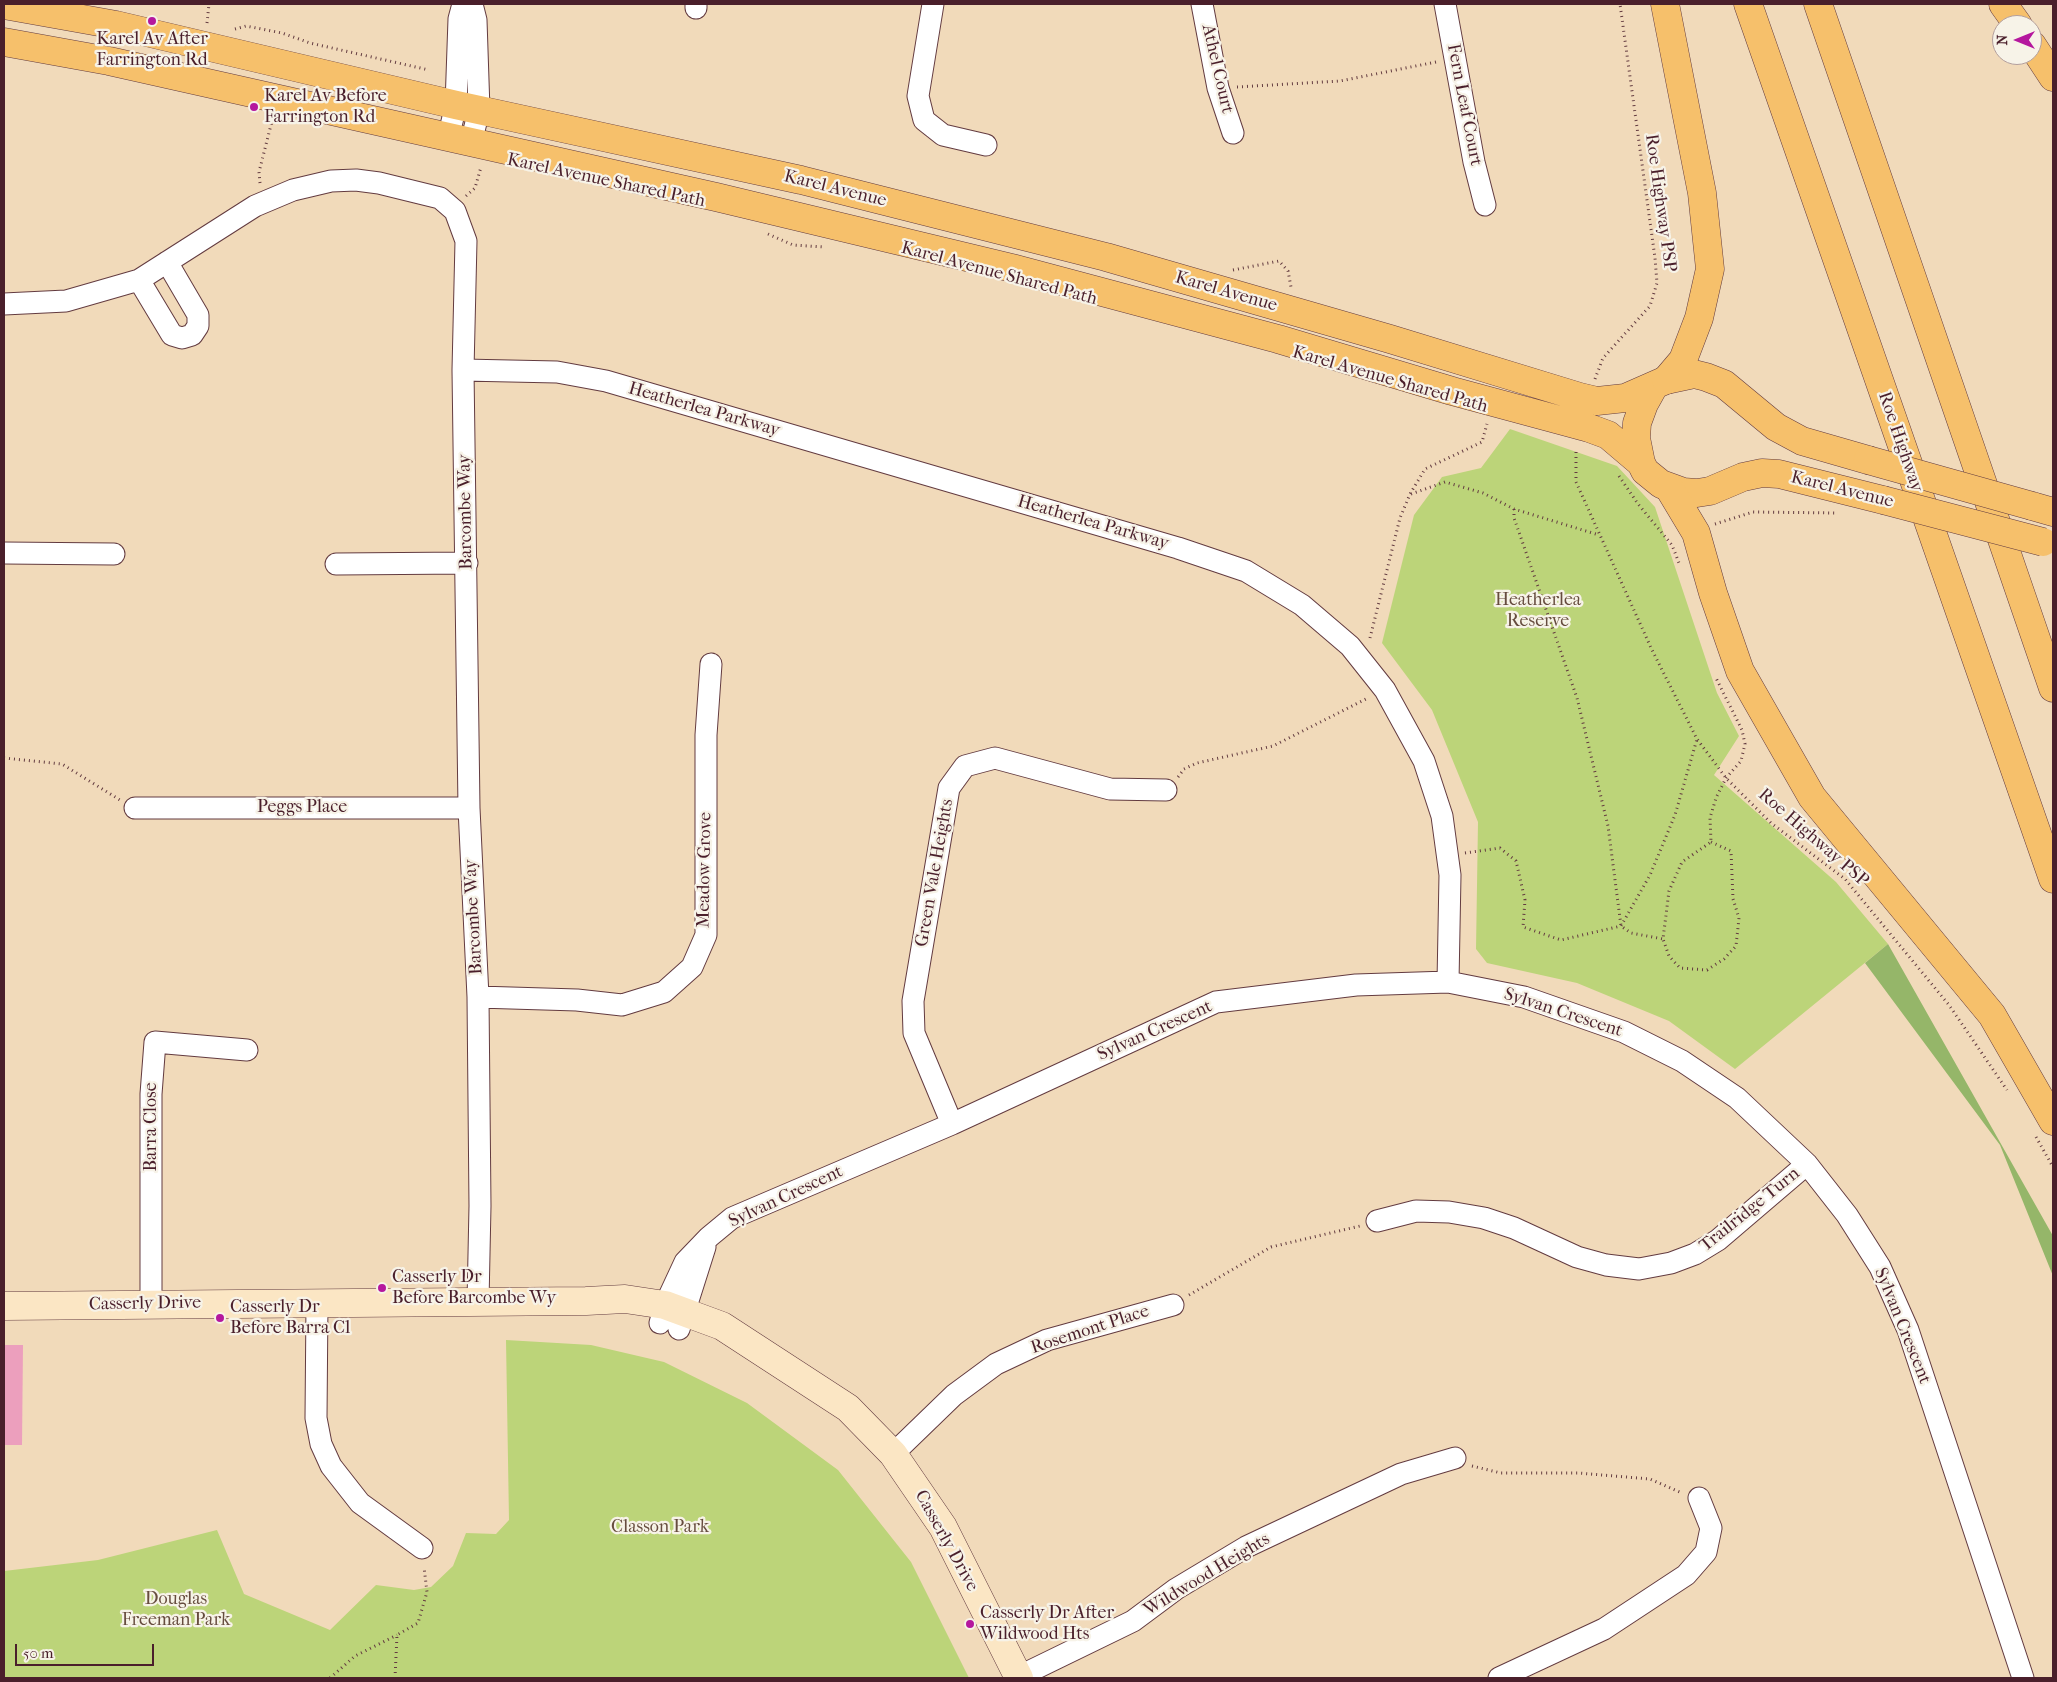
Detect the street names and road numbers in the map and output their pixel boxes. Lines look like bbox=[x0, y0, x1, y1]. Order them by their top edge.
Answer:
street label: Athel Court bbox=[1196, 22, 1238, 116]
street label: Fern Leaf Court bbox=[1442, 42, 1486, 168]
street label: Roe Highway PSP bbox=[1640, 133, 1680, 273]
street label: Karel Avenue Shared Path bbox=[505, 149, 707, 213]
street label: Karel Avenue bbox=[781, 166, 889, 212]
street label: Karel Avenue Shared Path bbox=[899, 237, 1099, 311]
street label: Karel Avenue bbox=[1173, 267, 1279, 317]
street label: Karel Avenue Shared Path bbox=[1290, 342, 1490, 418]
street label: Heatherlea Parkway bbox=[626, 378, 782, 442]
street label: Roe Highway bbox=[1873, 389, 1927, 495]
street label: Barcombe Way bbox=[454, 454, 478, 570]
street label: Karel Avenue bbox=[1788, 467, 1896, 513]
street label: Heatherlea Parkway bbox=[1015, 491, 1171, 555]
street label: Roe Highway PSP bbox=[1753, 784, 1873, 892]
street label: Peggs Place bbox=[257, 797, 347, 819]
street label: Green Vale Heights bbox=[911, 797, 959, 949]
street label: Meadow Grove bbox=[693, 812, 717, 928]
street label: Barcombe Way bbox=[460, 859, 488, 975]
street label: Sylvan Crescent bbox=[1501, 984, 1625, 1042]
street label: Sylvan Crescent bbox=[1094, 996, 1216, 1066]
street label: Barra Close bbox=[141, 1082, 163, 1172]
street label: Sylvan Crescent bbox=[726, 1161, 846, 1233]
street label: Trailridge Turn bbox=[1696, 1163, 1804, 1257]
street label: Sylvan Crescent bbox=[1869, 1265, 1935, 1387]
street label: Casserly Drive bbox=[89, 1292, 201, 1316]
street label: Rosemont Place bbox=[1028, 1301, 1152, 1359]
street label: Casserly Drive bbox=[909, 1487, 983, 1595]
street label: Wildwood Heights bbox=[1140, 1529, 1274, 1621]

